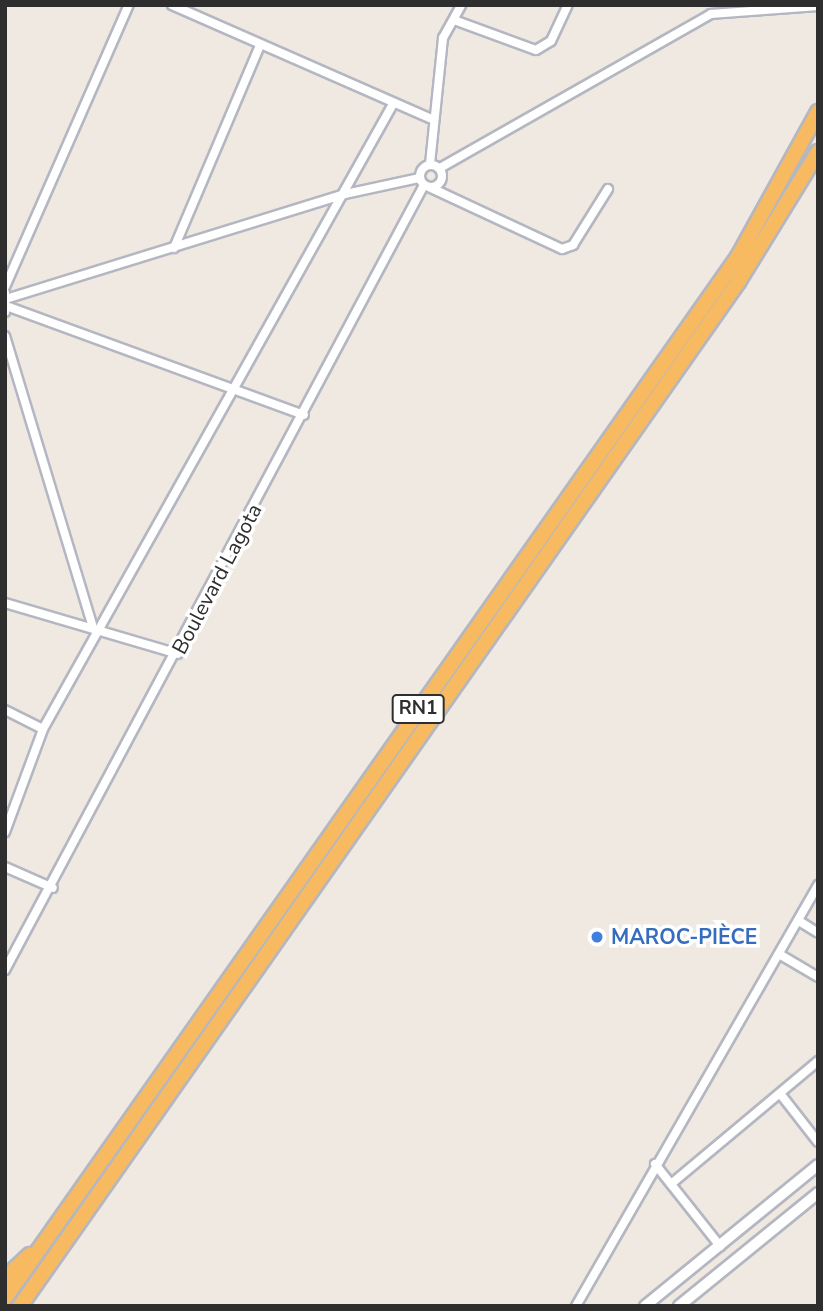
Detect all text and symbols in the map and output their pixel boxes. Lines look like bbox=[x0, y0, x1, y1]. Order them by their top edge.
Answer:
street label: Boulevard Lagota bbox=[167, 500, 267, 658]
road number: RN1 bbox=[390, 694, 446, 724]
place label: MAROC-PIÈCE bbox=[611, 924, 757, 950]
marker: MAROC-PIÈCE bbox=[589, 929, 605, 945]

